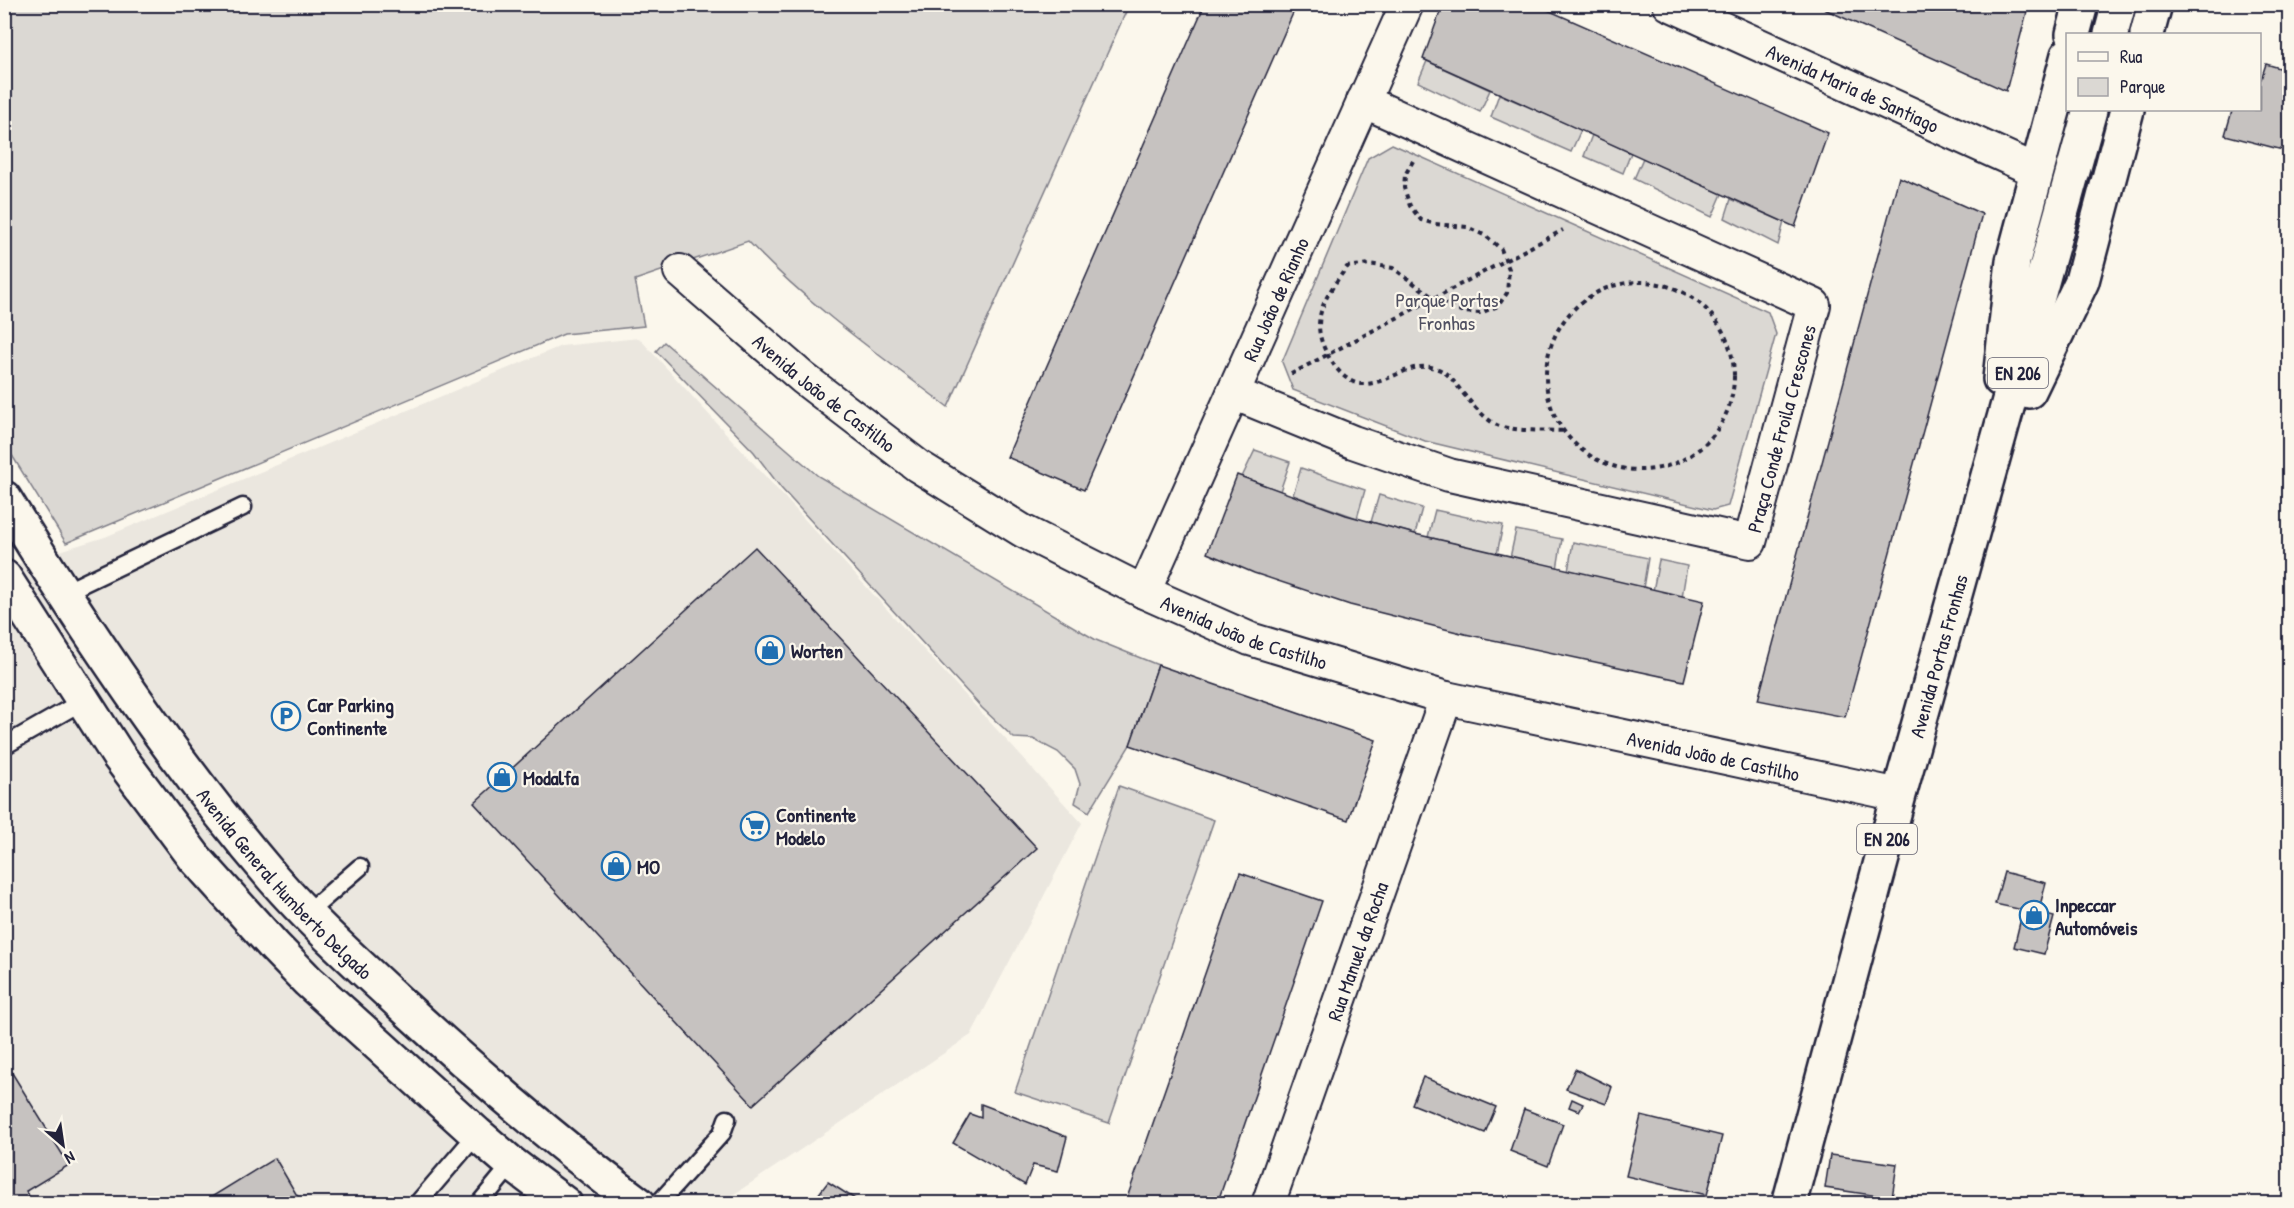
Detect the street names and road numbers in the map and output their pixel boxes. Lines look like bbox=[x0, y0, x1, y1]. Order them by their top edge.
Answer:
street label: Avenida Maria de Santiago bbox=[1762, 37, 1943, 138]
street label: Rua João de Rianho bbox=[1236, 233, 1315, 365]
street label: Praça Conde Froila Crescones bbox=[1740, 321, 1822, 536]
street label: Avenida João de Castilho bbox=[747, 327, 902, 458]
road number: EN 206 bbox=[1988, 358, 2048, 388]
street label: Avenida Portas Fronhas bbox=[1902, 571, 1973, 740]
street label: Avenida João de Castilho bbox=[1157, 588, 1331, 675]
street label: Avenida João de Castilho bbox=[1625, 724, 1802, 787]
street label: Avenida General Humberto Delgado bbox=[191, 782, 379, 985]
road number: EN 206 bbox=[1857, 824, 1917, 854]
street label: Rua Manuel da Rocha bbox=[1320, 878, 1394, 1024]

